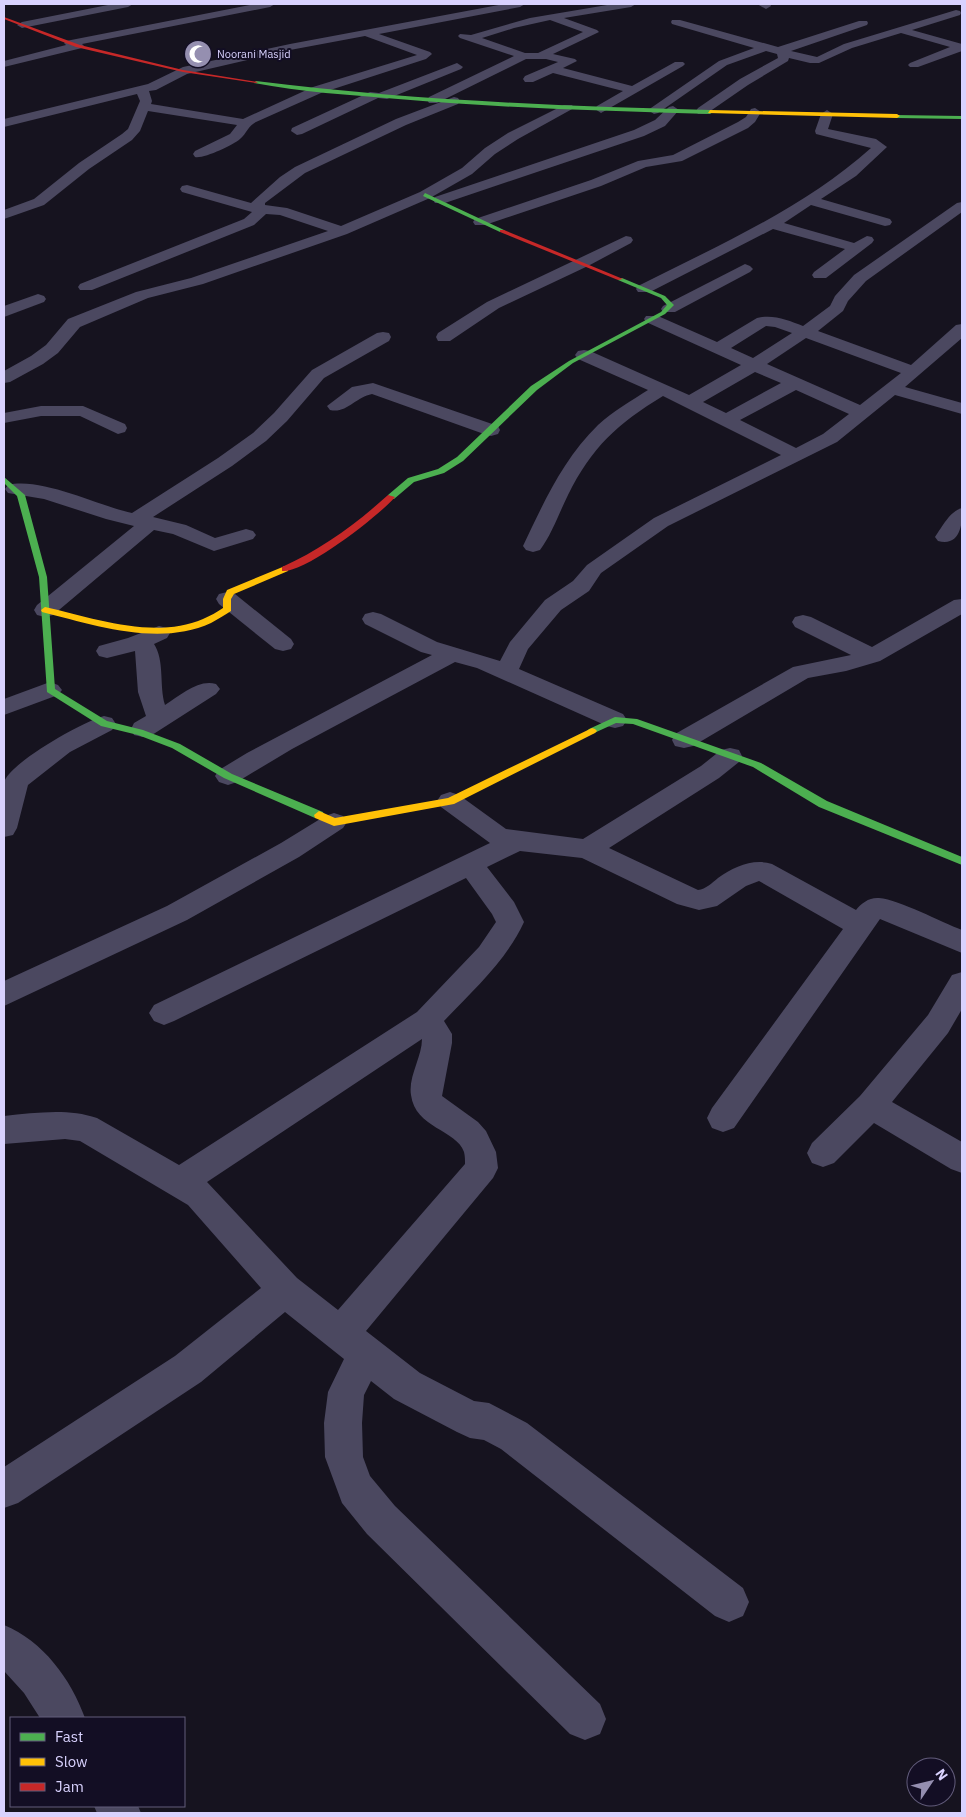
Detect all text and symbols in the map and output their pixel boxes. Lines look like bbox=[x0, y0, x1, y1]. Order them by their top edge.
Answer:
mosque icon: Noorani Masjid bbox=[183, 39, 213, 69]
place label: Noorani Masjid bbox=[217, 47, 291, 61]
legend bbox=[10, 1717, 185, 1807]
text: Fast bbox=[55, 1727, 83, 1746]
text: Slow bbox=[55, 1752, 88, 1771]
north arrow bbox=[906, 1757, 956, 1807]
text: N bbox=[931, 1765, 952, 1784]
text: Jam bbox=[55, 1777, 84, 1796]

